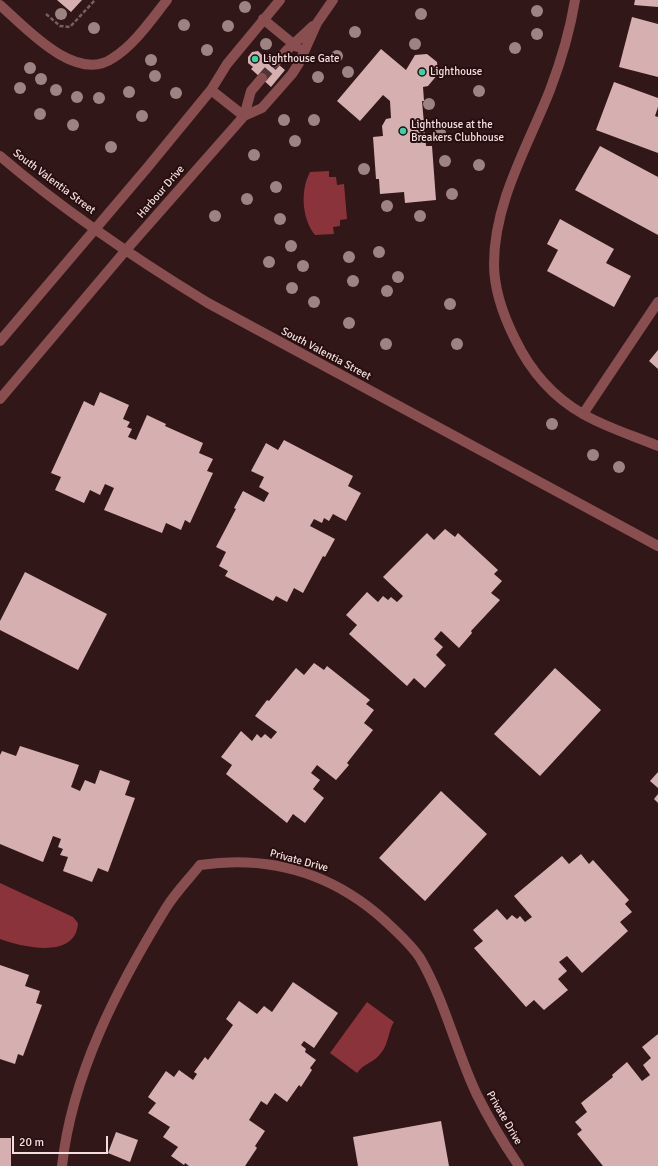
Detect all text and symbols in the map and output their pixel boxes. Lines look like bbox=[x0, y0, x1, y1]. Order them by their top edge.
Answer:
place label: Lighthouse Gate bbox=[263, 52, 339, 66]
marker: Lighthouse Gate bbox=[250, 54, 260, 64]
place label: Lighthouse bbox=[430, 65, 482, 79]
marker: Lighthouse bbox=[417, 67, 427, 77]
place label: Lighthouse at the Breakers Clubhouse bbox=[411, 118, 504, 144]
marker: Lighthouse at the Breakers Clubhouse bbox=[398, 126, 408, 136]
street label: South Valentia Street bbox=[10, 147, 98, 217]
street label: Harbour Drive bbox=[134, 163, 188, 221]
street label: South Valentia Street bbox=[279, 325, 373, 383]
street label: Private Drive bbox=[268, 847, 330, 875]
street label: Private Drive bbox=[483, 1089, 525, 1147]
scale bar bbox=[14, 1128, 110, 1154]
text: 20 m bbox=[19, 1135, 44, 1150]

